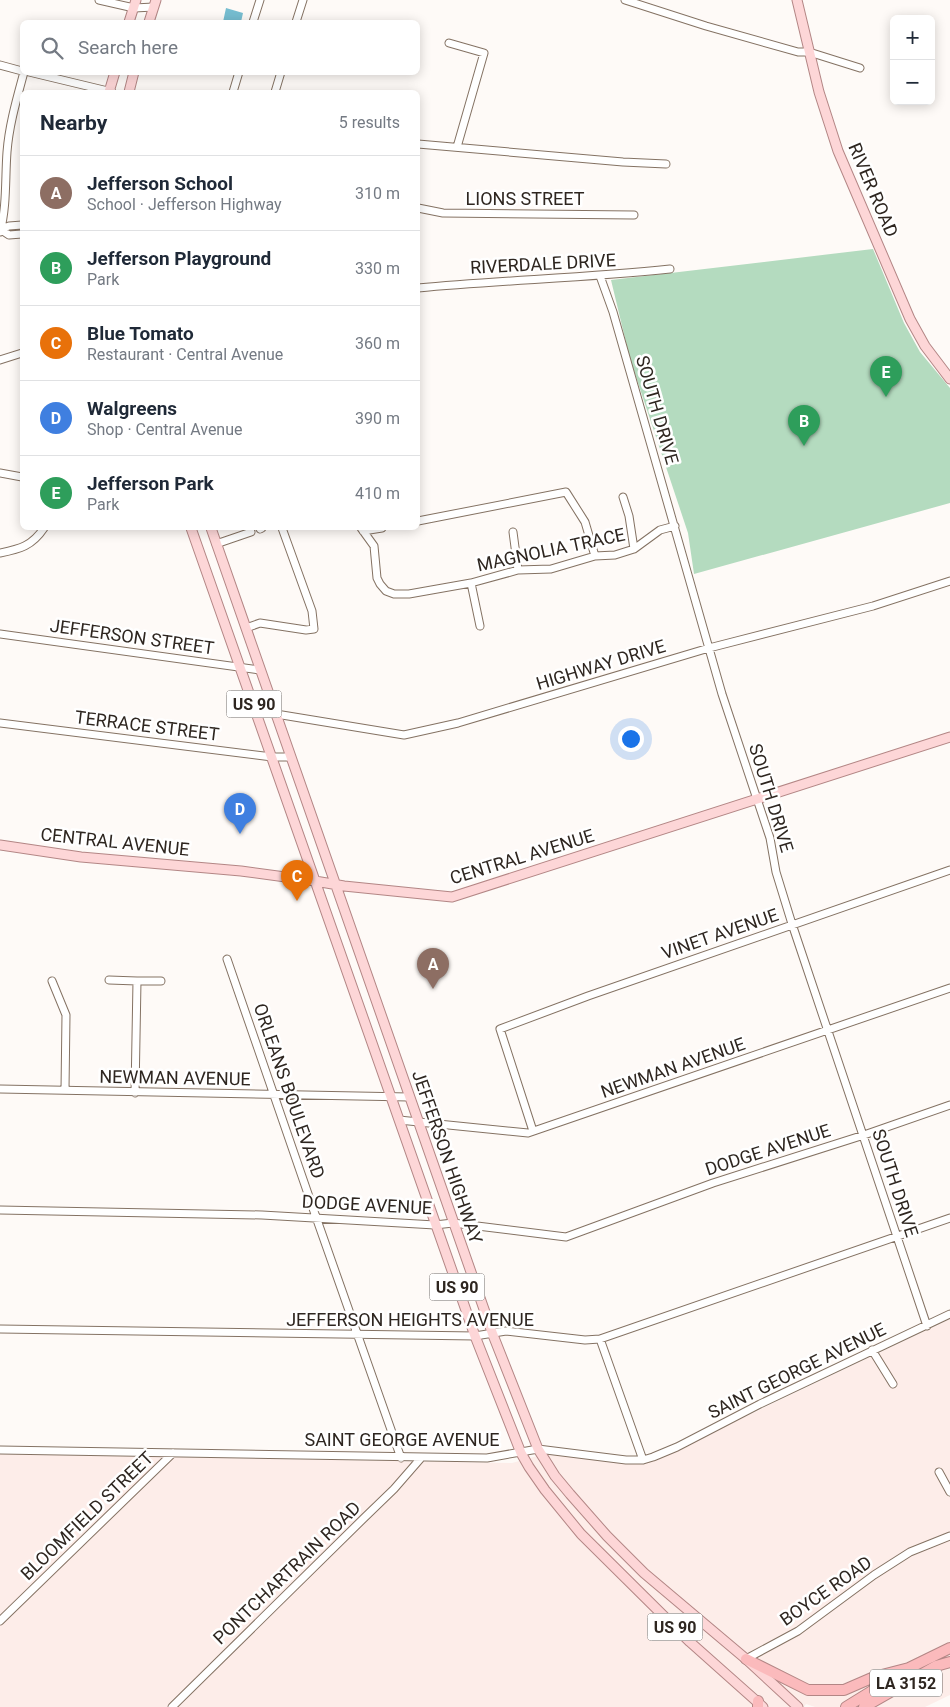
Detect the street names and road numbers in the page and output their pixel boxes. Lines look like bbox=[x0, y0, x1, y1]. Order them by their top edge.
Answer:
street label: RIVER ROAD bbox=[844, 140, 903, 240]
street label: LIONS STREET bbox=[466, 188, 585, 209]
street label: RIVERDALE DRIVE bbox=[470, 249, 616, 278]
street label: SOUTH DRIVE bbox=[632, 353, 683, 467]
street label: MAGNOLIA TRACE bbox=[475, 524, 627, 575]
street label: JEFFERSON STREET bbox=[49, 615, 216, 658]
street label: HIGHWAY DRIVE bbox=[534, 635, 668, 694]
road number: US 90 bbox=[226, 691, 282, 718]
street label: TERRACE STREET bbox=[74, 706, 221, 745]
street label: SOUTH DRIVE bbox=[745, 741, 798, 855]
street label: CENTRAL AVENUE bbox=[40, 823, 191, 860]
street label: CENTRAL AVENUE bbox=[447, 825, 596, 888]
street label: VINET AVENUE bbox=[659, 904, 781, 963]
street label: ORLEANS BOULEVARD bbox=[250, 1001, 329, 1181]
street label: NEWMAN AVENUE bbox=[598, 1033, 748, 1102]
street label: NEWMAN AVENUE bbox=[99, 1066, 251, 1089]
street label: JEFFERSON HIGHWAY bbox=[408, 1067, 487, 1246]
street label: DODGE AVENUE bbox=[703, 1119, 833, 1180]
street label: SOUTH DRIVE bbox=[868, 1126, 923, 1239]
street label: DODGE AVENUE bbox=[301, 1191, 433, 1218]
road number: US 90 bbox=[430, 1274, 484, 1300]
street label: JEFFERSON HEIGHTS AVENUE bbox=[286, 1309, 534, 1330]
street label: SAINT GEORGE AVENUE bbox=[704, 1318, 889, 1423]
street label: SAINT GEORGE AVENUE bbox=[304, 1429, 500, 1450]
street label: BLOOMFIELD STREET bbox=[16, 1447, 157, 1584]
street label: PONTCHARTRAIN ROAD bbox=[209, 1497, 365, 1648]
street label: BOYCE ROAD bbox=[776, 1551, 876, 1630]
road number: US 90 bbox=[648, 1614, 702, 1640]
road number: LA 3152 bbox=[870, 1670, 942, 1696]

